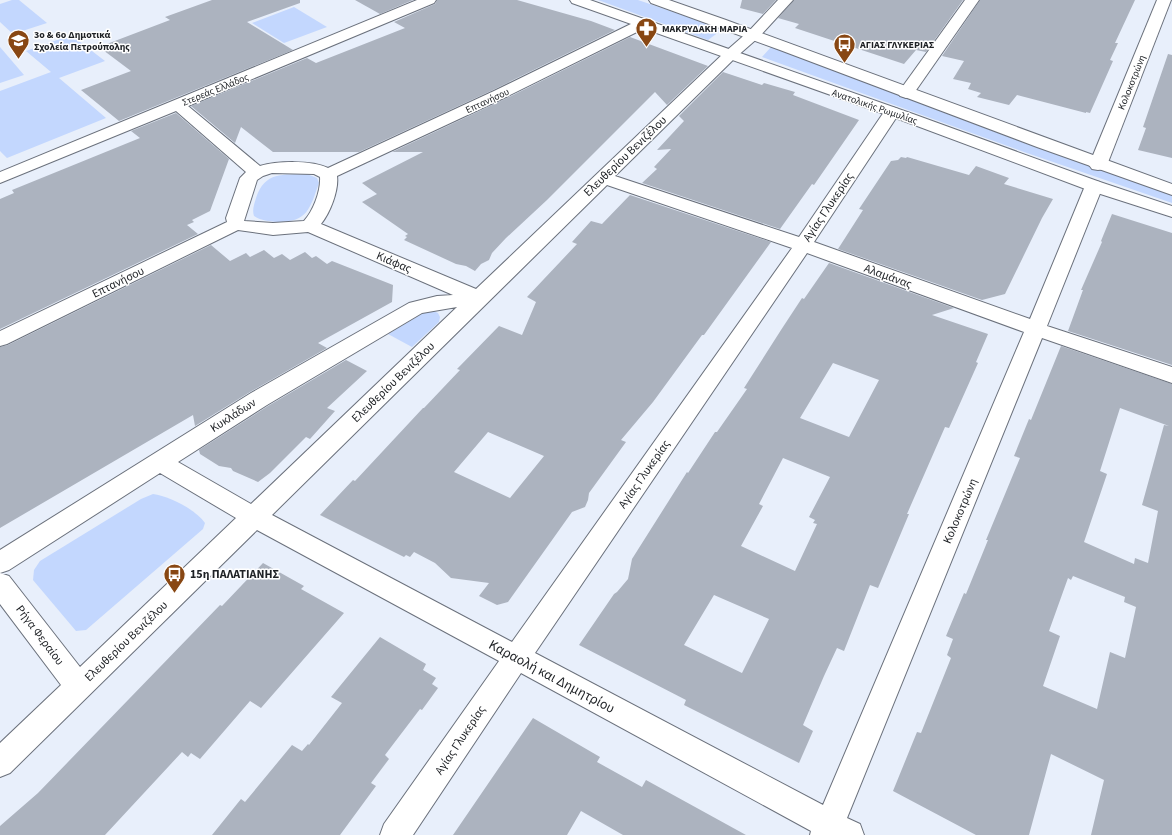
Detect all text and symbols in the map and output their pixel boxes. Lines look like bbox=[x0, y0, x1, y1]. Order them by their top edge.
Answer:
pharmacy icon: ΜΑΚΡΥΔΑΚΗ ΜΑΡΙΑ bbox=[633, 15, 659, 48]
place label: ΜΑΚΡΥΔΑΚΗ ΜΑΡΙΑ bbox=[662, 22, 748, 36]
school or university icon: 3ο & 6ο Δημοτικά Σχολεία Πετρούπολης bbox=[6, 27, 32, 60]
place label: 3ο & 6ο Δημοτικά Σχολεία Πετρούπολης bbox=[34, 28, 130, 54]
bus stop icon: ΑΓΙΑΣ ΓΛΥΚΕΡΙΑΣ bbox=[832, 31, 858, 64]
place label: ΑΓΙΑΣ ΓΛΥΚΕΡΙΑΣ bbox=[859, 38, 935, 52]
street label: Κολοκοτρώνη bbox=[1115, 53, 1149, 112]
street label: Στερεάς Ελλάδος bbox=[180, 70, 251, 110]
street label: Επτανήσου bbox=[463, 85, 512, 117]
street label: Ανατολικής Ρωμυλίας bbox=[830, 86, 920, 128]
street label: Ελευθερίου Βενιζέλου bbox=[580, 112, 671, 201]
street label: Αγίας Γλυκερίας bbox=[799, 169, 858, 245]
street label: Κιάφας bbox=[374, 247, 414, 277]
street label: Αλαμάνας bbox=[861, 260, 914, 293]
street label: Επτανήσου bbox=[89, 263, 147, 302]
street label: Ελευθερίου Βενιζέλου bbox=[348, 338, 439, 427]
street label: Κυκλάδων bbox=[207, 394, 260, 437]
street label: Αγίας Γλυκερίας bbox=[614, 437, 674, 512]
street label: Κολοκοτρώνη bbox=[939, 476, 982, 547]
bus stop icon: 15η ΠΑΛΑΤΙΑΝΗΣ bbox=[162, 561, 188, 594]
place label: 15η ΠΑΛΑΤΙΑΝΗΣ bbox=[190, 566, 280, 583]
street label: Ελευθερίου Βενιζέλου bbox=[81, 597, 172, 686]
street label: Ρήγα Φεραίου bbox=[11, 602, 68, 669]
street label: Καραολή και Δημητρίου bbox=[485, 635, 618, 719]
street label: Αγίας Γλυκερίας bbox=[431, 702, 490, 778]

